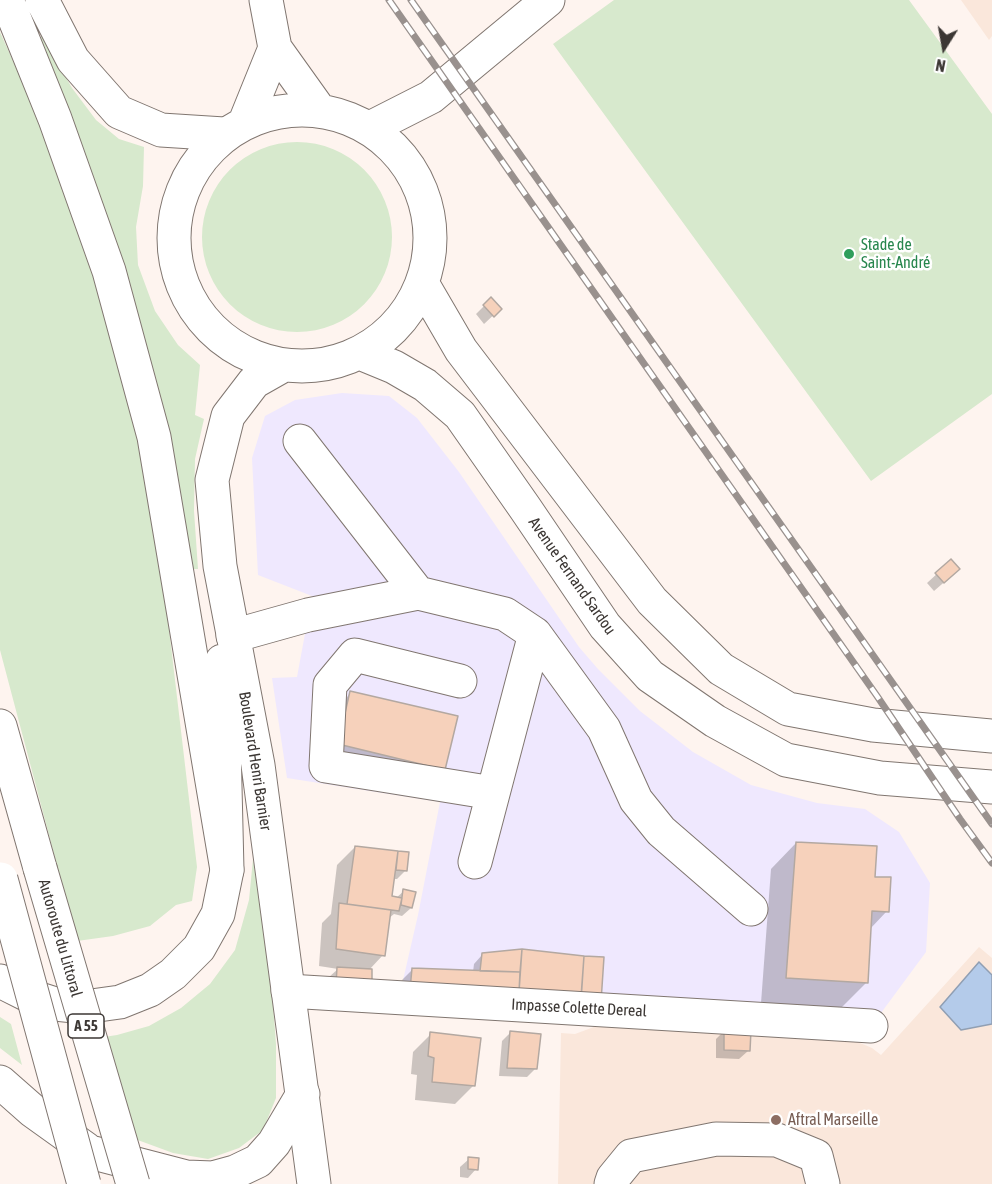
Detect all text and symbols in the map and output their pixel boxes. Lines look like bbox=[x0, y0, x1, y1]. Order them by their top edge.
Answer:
north arrow bbox=[914, 18, 974, 78]
text: N bbox=[934, 56, 947, 75]
place label: Stade de Saint-André bbox=[861, 235, 930, 273]
marker: Stade de Saint-André bbox=[842, 247, 856, 261]
street label: Avenue Fernand Sardou bbox=[524, 514, 620, 638]
street label: Boulevard Henri Barnier bbox=[235, 690, 275, 832]
street label: Autoroute du Littoral bbox=[34, 877, 86, 999]
street label: Impasse Colette Dereal bbox=[511, 995, 647, 1021]
road number: A 55 bbox=[68, 1014, 104, 1038]
place label: Aftral Marseille bbox=[788, 1110, 878, 1130]
marker: Aftral Marseille bbox=[769, 1113, 783, 1127]

